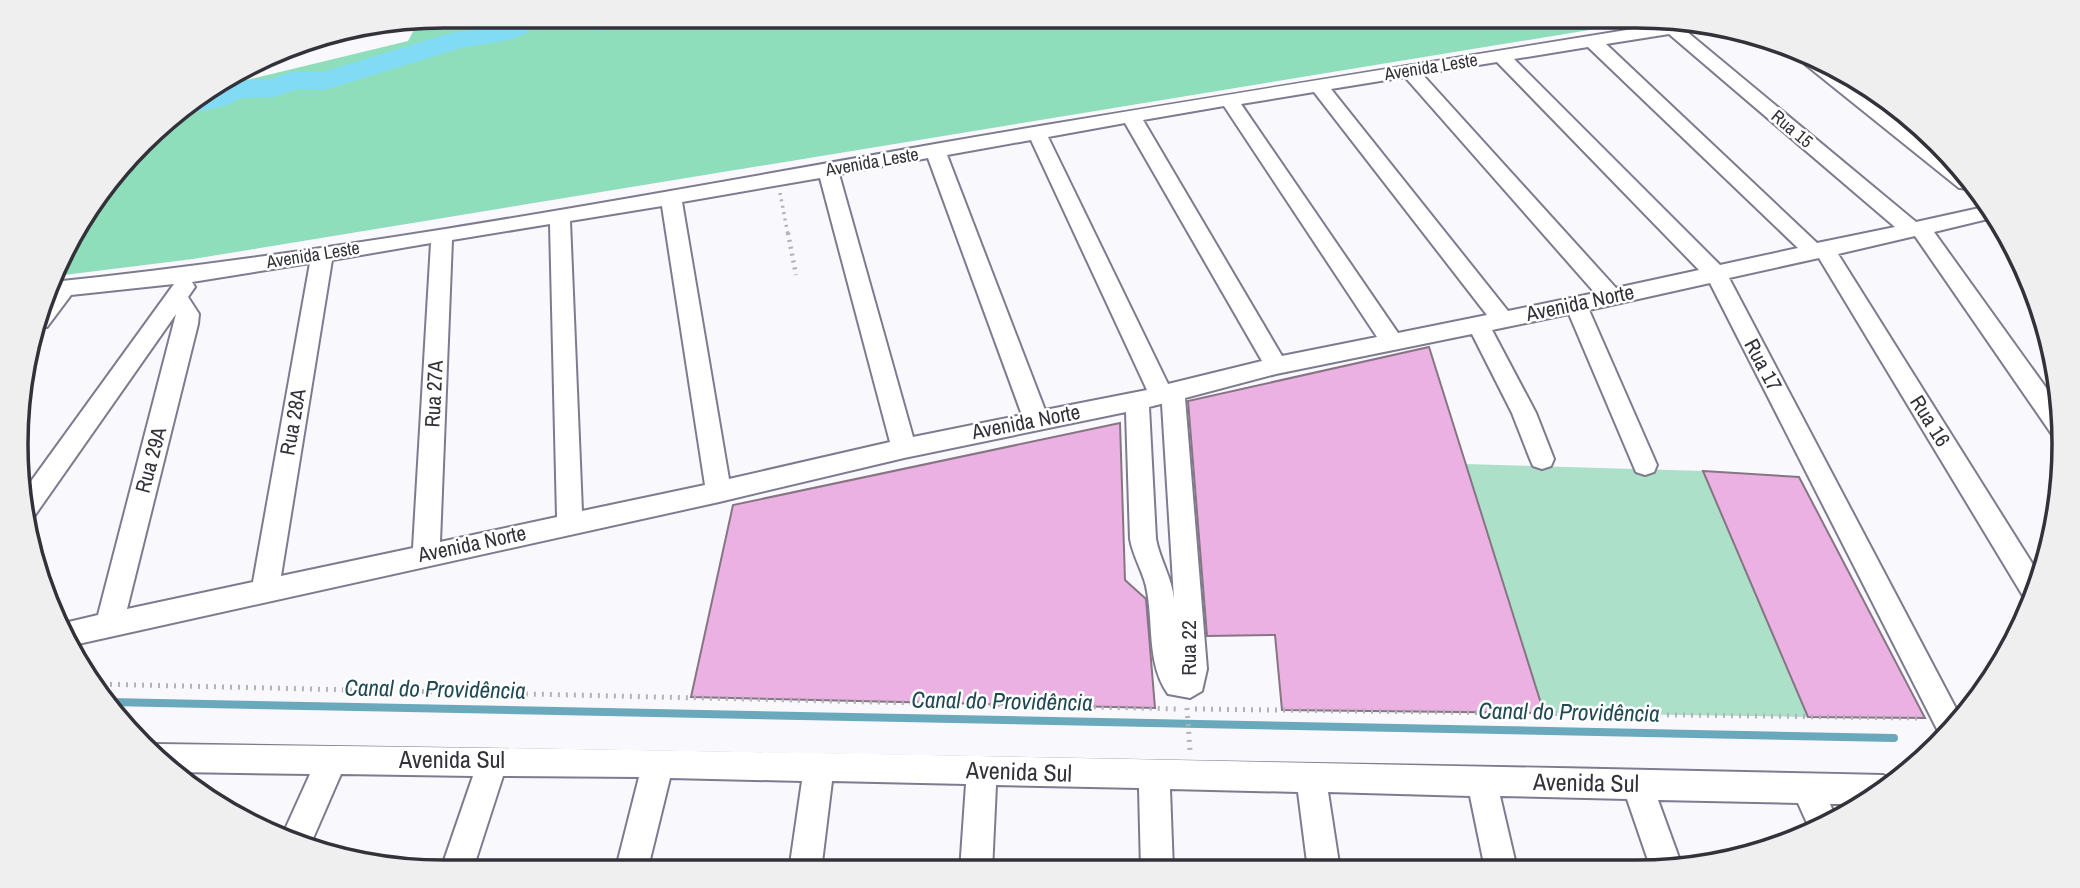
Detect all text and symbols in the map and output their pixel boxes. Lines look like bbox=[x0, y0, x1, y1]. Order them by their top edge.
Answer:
street label: Avenida Leste bbox=[1381, 47, 1479, 86]
street label: Rua 15 bbox=[1766, 104, 1819, 153]
street label: Avenida Leste bbox=[822, 141, 920, 182]
street label: Avenida Leste bbox=[263, 235, 361, 274]
street label: Avenida Norte bbox=[1522, 277, 1637, 328]
street label: Rua 17 bbox=[1738, 333, 1789, 396]
street label: Rua 27A bbox=[417, 359, 450, 428]
street label: Rua 28A bbox=[272, 386, 313, 457]
street label: Rua 16 bbox=[1903, 390, 1957, 452]
street label: Avenida Norte bbox=[968, 397, 1083, 446]
street label: Rua 29A bbox=[128, 423, 173, 496]
street label: Avenida Norte bbox=[414, 518, 529, 569]
street label: Rua 22 bbox=[1174, 620, 1203, 676]
water label: Canal do Providência bbox=[344, 671, 526, 706]
water label: Canal do Providência bbox=[911, 683, 1093, 718]
water label: Canal do Providência bbox=[1478, 694, 1660, 729]
street label: Avenida Sul bbox=[398, 743, 505, 775]
street label: Avenida Sul bbox=[965, 753, 1072, 789]
street label: Avenida Sul bbox=[1532, 765, 1639, 799]

